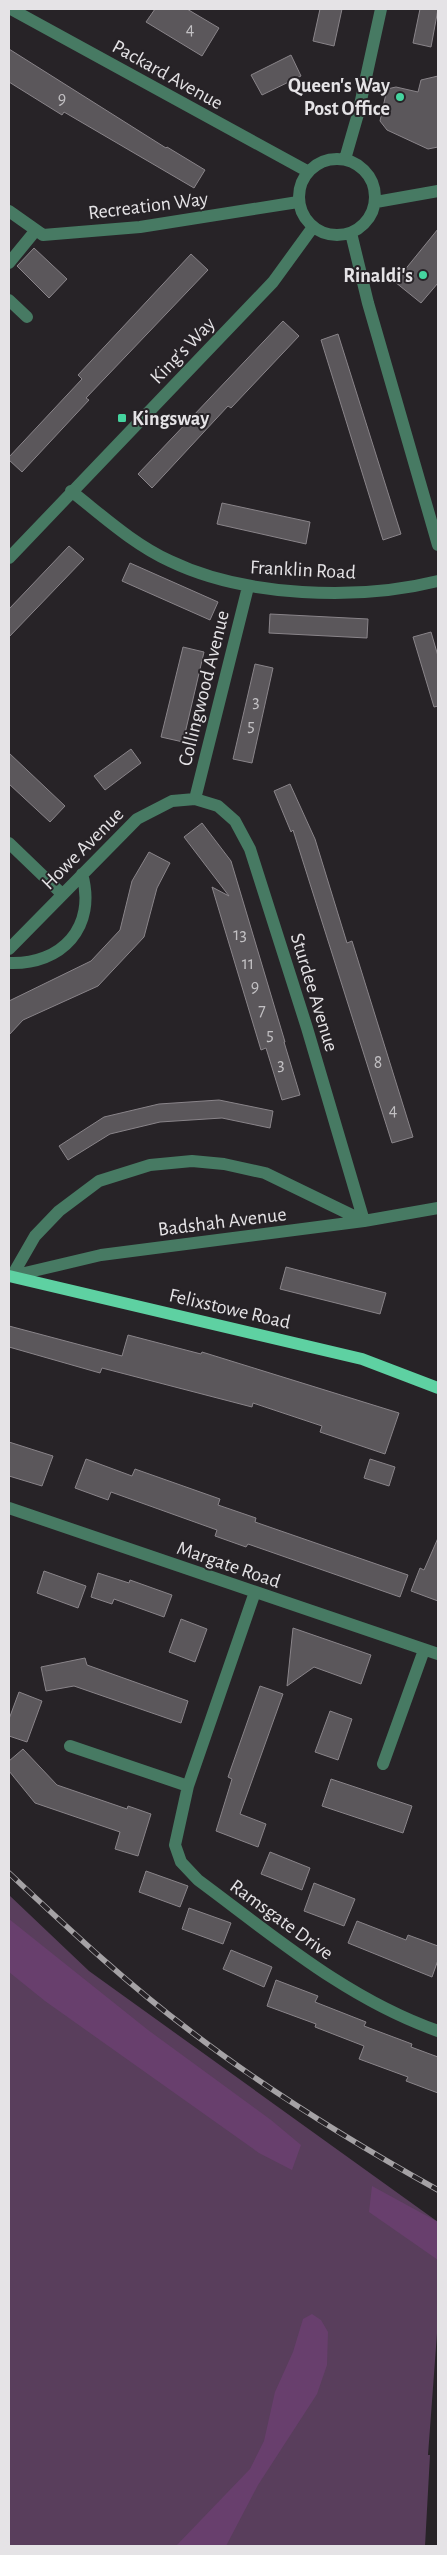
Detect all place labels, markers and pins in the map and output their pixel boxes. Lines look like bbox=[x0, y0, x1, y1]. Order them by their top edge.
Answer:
place label: Queen's Way Post Office bbox=[288, 76, 390, 119]
marker: Queen's Way Post Office bbox=[394, 91, 406, 103]
place label: Rinaldi's bbox=[343, 266, 413, 286]
marker: Rinaldi's bbox=[417, 269, 429, 281]
place label: Kingsway bbox=[132, 409, 209, 429]
marker: Kingsway bbox=[116, 412, 128, 424]

